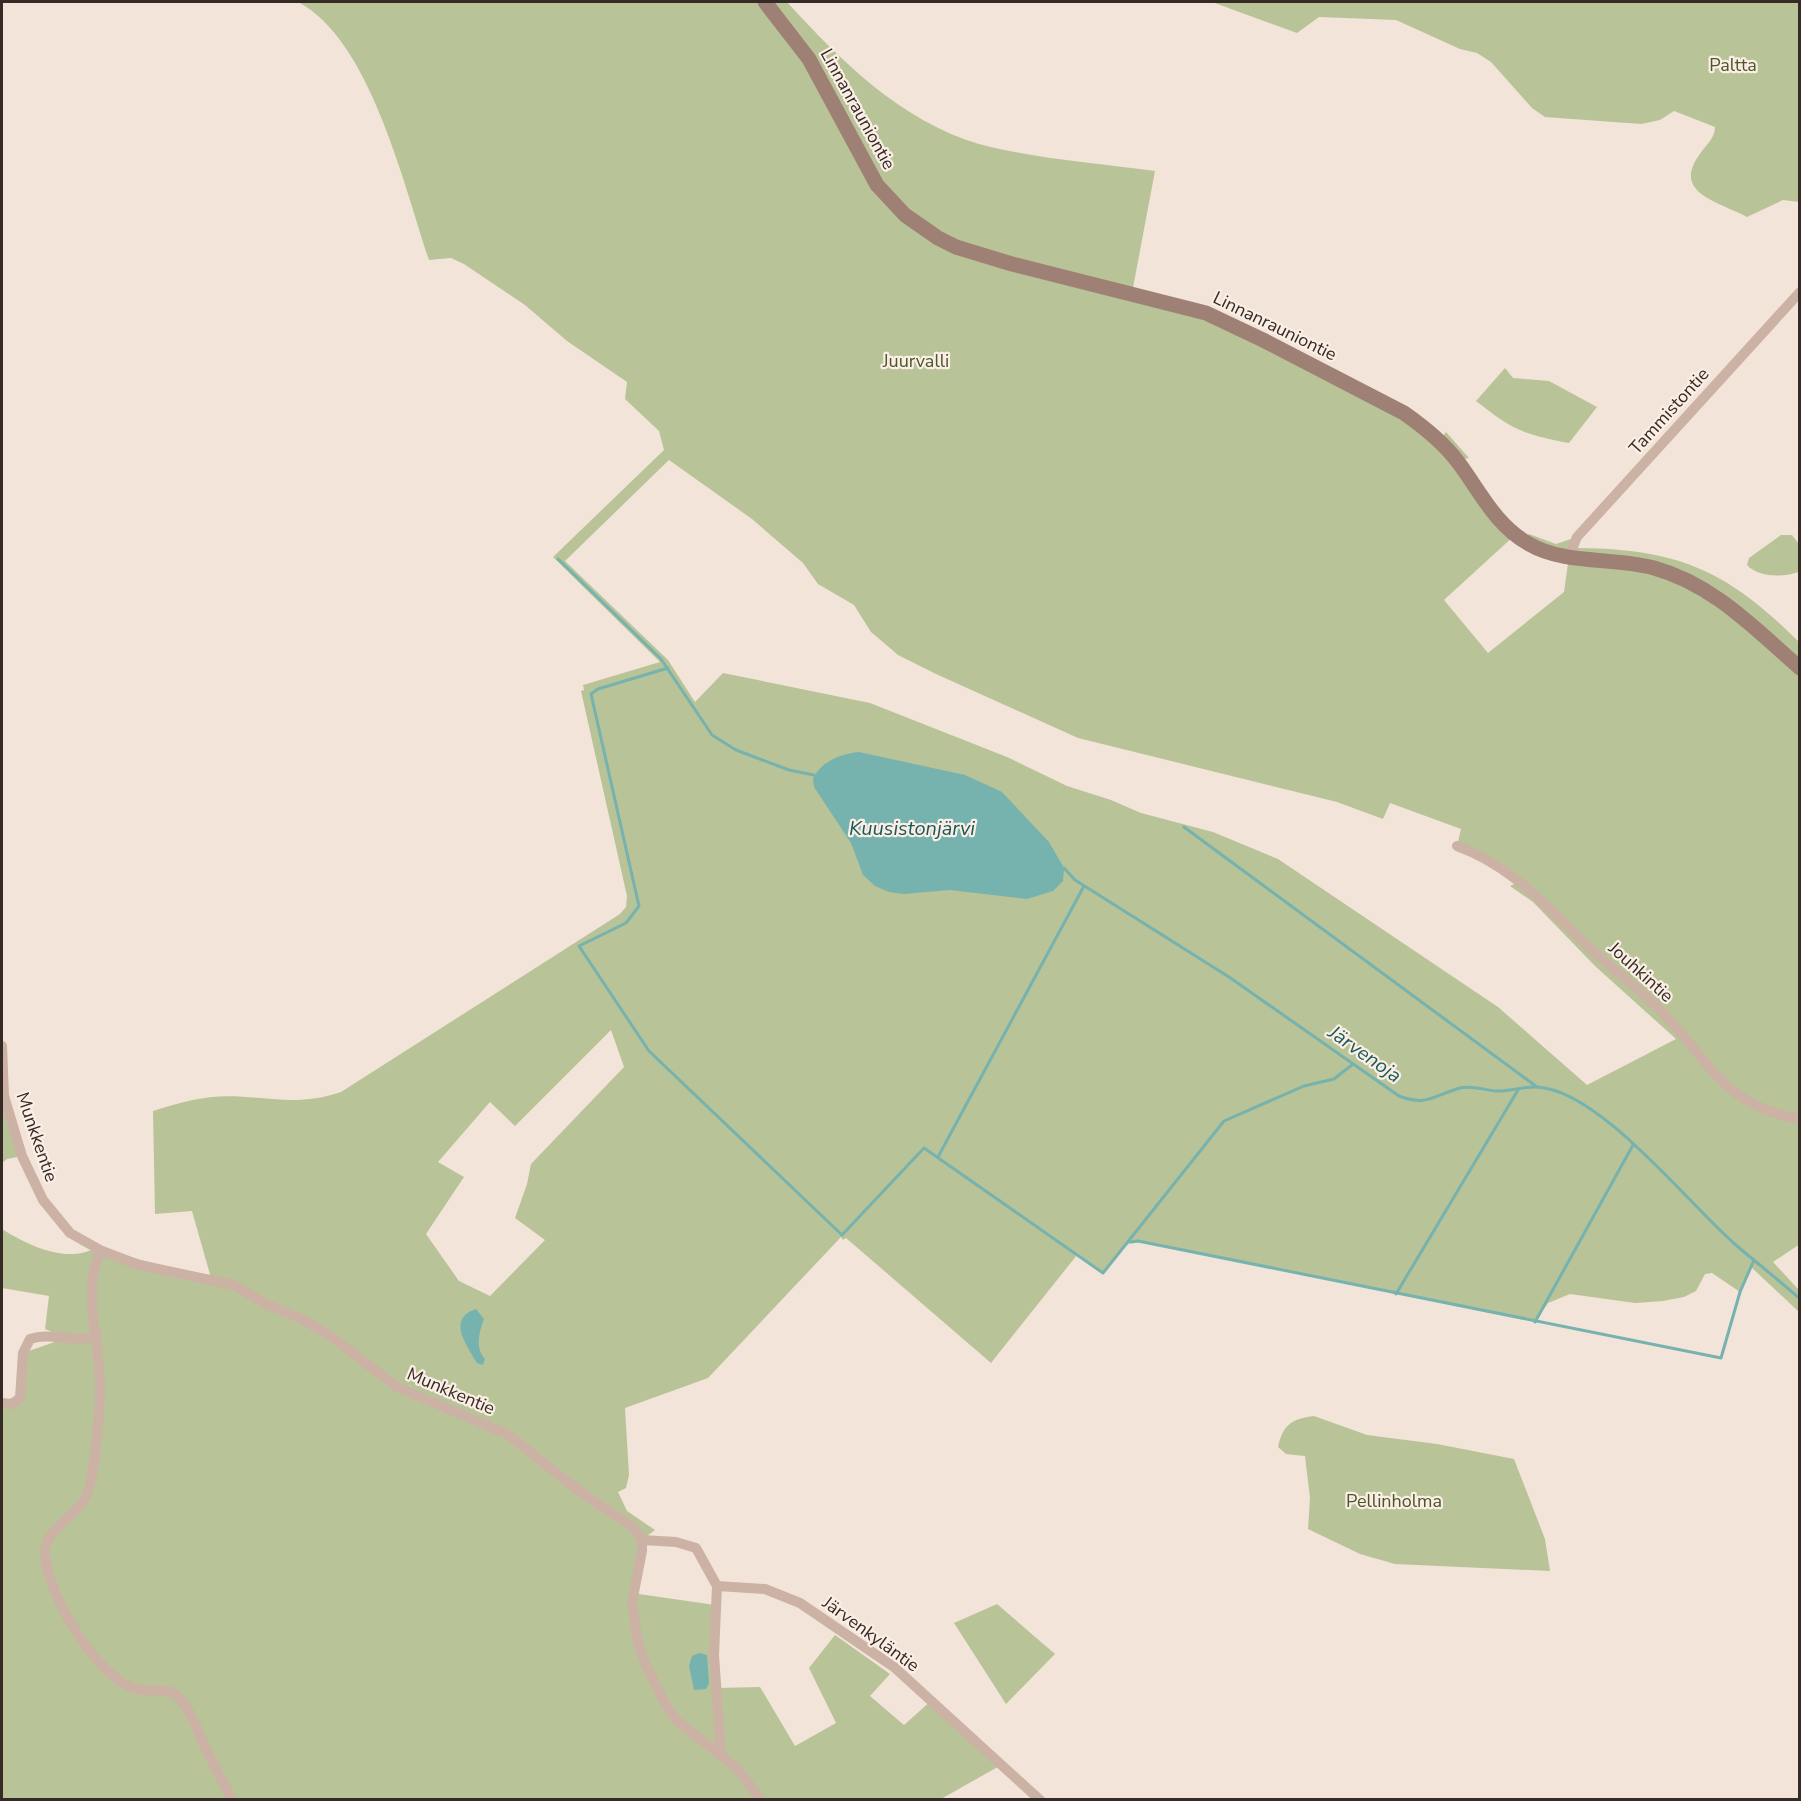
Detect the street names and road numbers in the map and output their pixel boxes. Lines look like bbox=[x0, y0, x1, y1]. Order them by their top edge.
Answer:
street label: Linnanrauniontie bbox=[815, 44, 901, 174]
street label: Linnanrauniontie bbox=[1209, 286, 1341, 366]
street label: Tammistontie bbox=[1624, 362, 1714, 460]
street label: Jouhkintie bbox=[1603, 936, 1679, 1008]
street label: Munkkentie bbox=[10, 1089, 64, 1185]
street label: Munkkentie bbox=[403, 1362, 499, 1420]
street label: Järvenkyläntie bbox=[817, 1590, 924, 1677]

